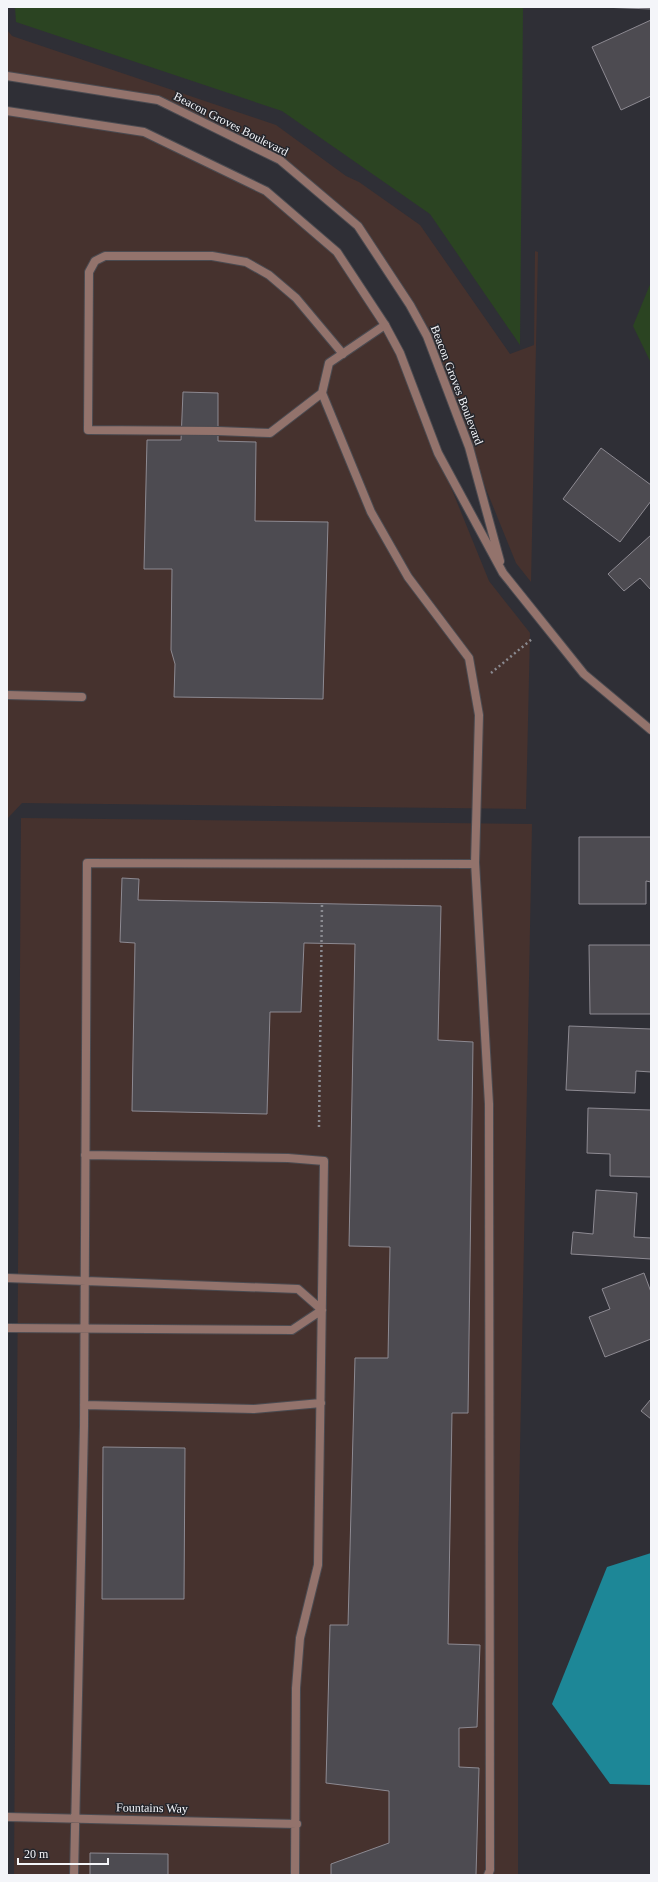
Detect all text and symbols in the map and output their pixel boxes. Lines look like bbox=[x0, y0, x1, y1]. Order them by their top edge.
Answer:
street label: Beacon Groves Boulevard bbox=[171, 89, 291, 159]
street label: Beacon Groves Boulevard bbox=[428, 323, 486, 447]
street label: Fountains Way bbox=[116, 1800, 188, 1816]
scale bar bbox=[18, 1840, 108, 1866]
text: 20 m bbox=[24, 1847, 49, 1861]

